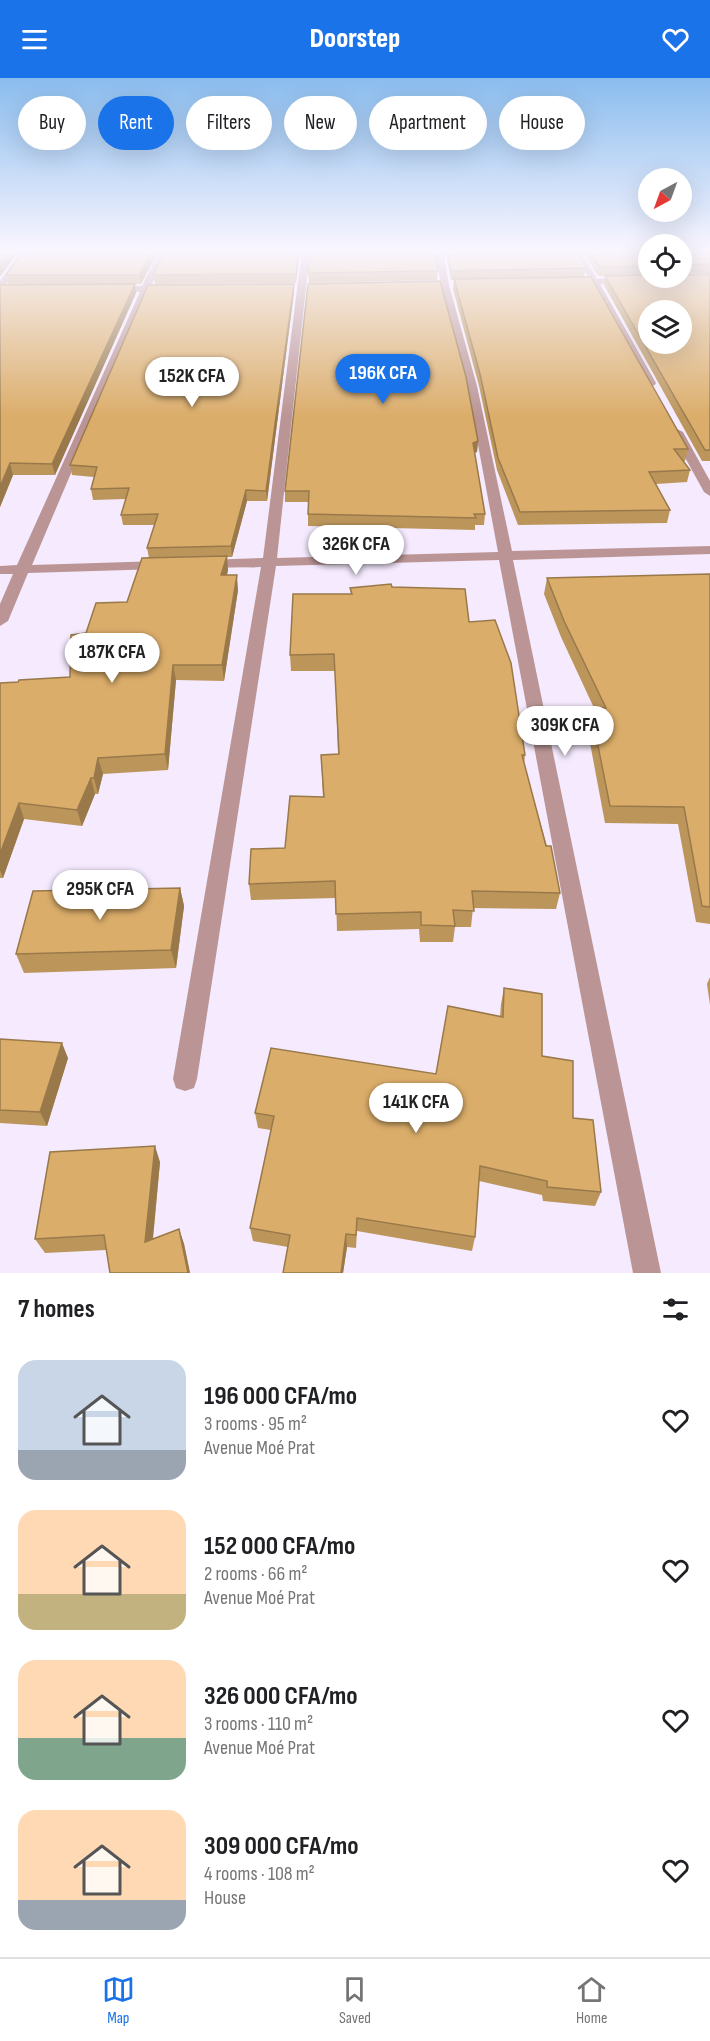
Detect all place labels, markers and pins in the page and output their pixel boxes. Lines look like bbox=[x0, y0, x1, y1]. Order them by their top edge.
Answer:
pin: 196K CFA bbox=[321, 354, 445, 405]
pin: 152K CFA bbox=[130, 357, 254, 408]
pin: 326K CFA bbox=[294, 525, 418, 576]
pin: 187K CFA bbox=[50, 633, 174, 684]
pin: 309K CFA bbox=[503, 706, 627, 757]
pin: 295K CFA bbox=[38, 870, 162, 921]
pin: 141K CFA bbox=[354, 1083, 478, 1134]

